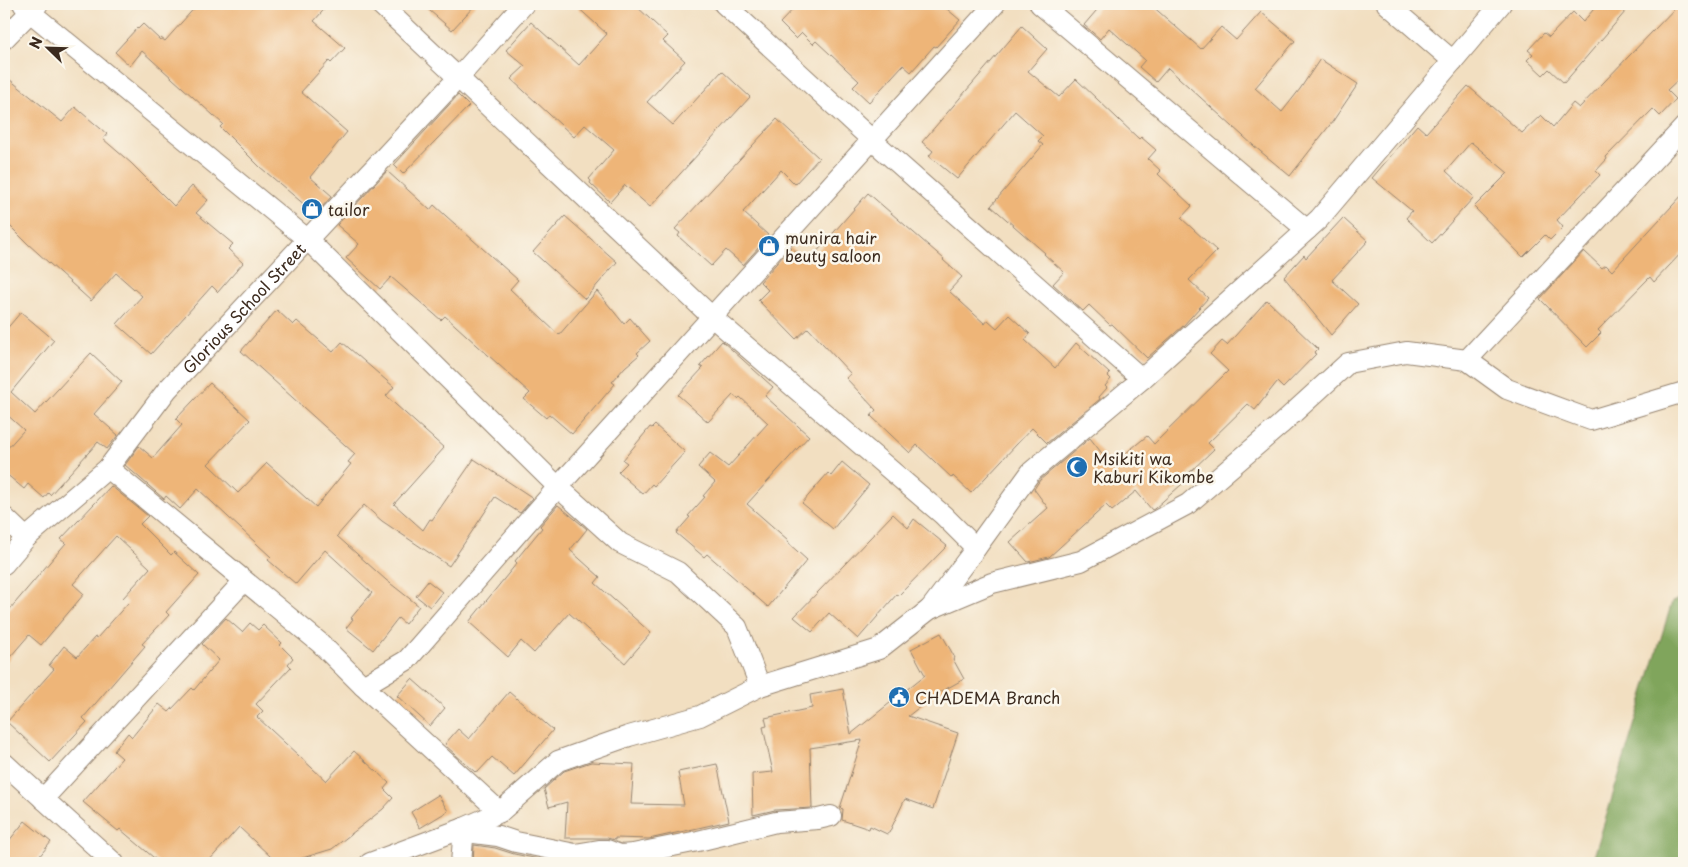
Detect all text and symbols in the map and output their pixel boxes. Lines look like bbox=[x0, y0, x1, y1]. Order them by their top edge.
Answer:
north arrow bbox=[22, 22, 72, 72]
text: N bbox=[24, 34, 47, 52]
shop icon: tailor bbox=[300, 197, 324, 221]
place label: tailor bbox=[328, 197, 370, 221]
place label: munira hair beuty saloon bbox=[785, 225, 881, 267]
shop icon: munira hair beuty saloon bbox=[757, 234, 781, 258]
street label: Glorious School Street bbox=[176, 237, 311, 379]
place label: Msikiti wa Kaburi Kikombe bbox=[1093, 446, 1214, 488]
mosque icon: Msikiti wa Kaburi Kikombe bbox=[1065, 455, 1089, 479]
public building icon: CHADEMA Branch bbox=[887, 685, 911, 709]
place label: CHADEMA Branch bbox=[915, 685, 1060, 709]

